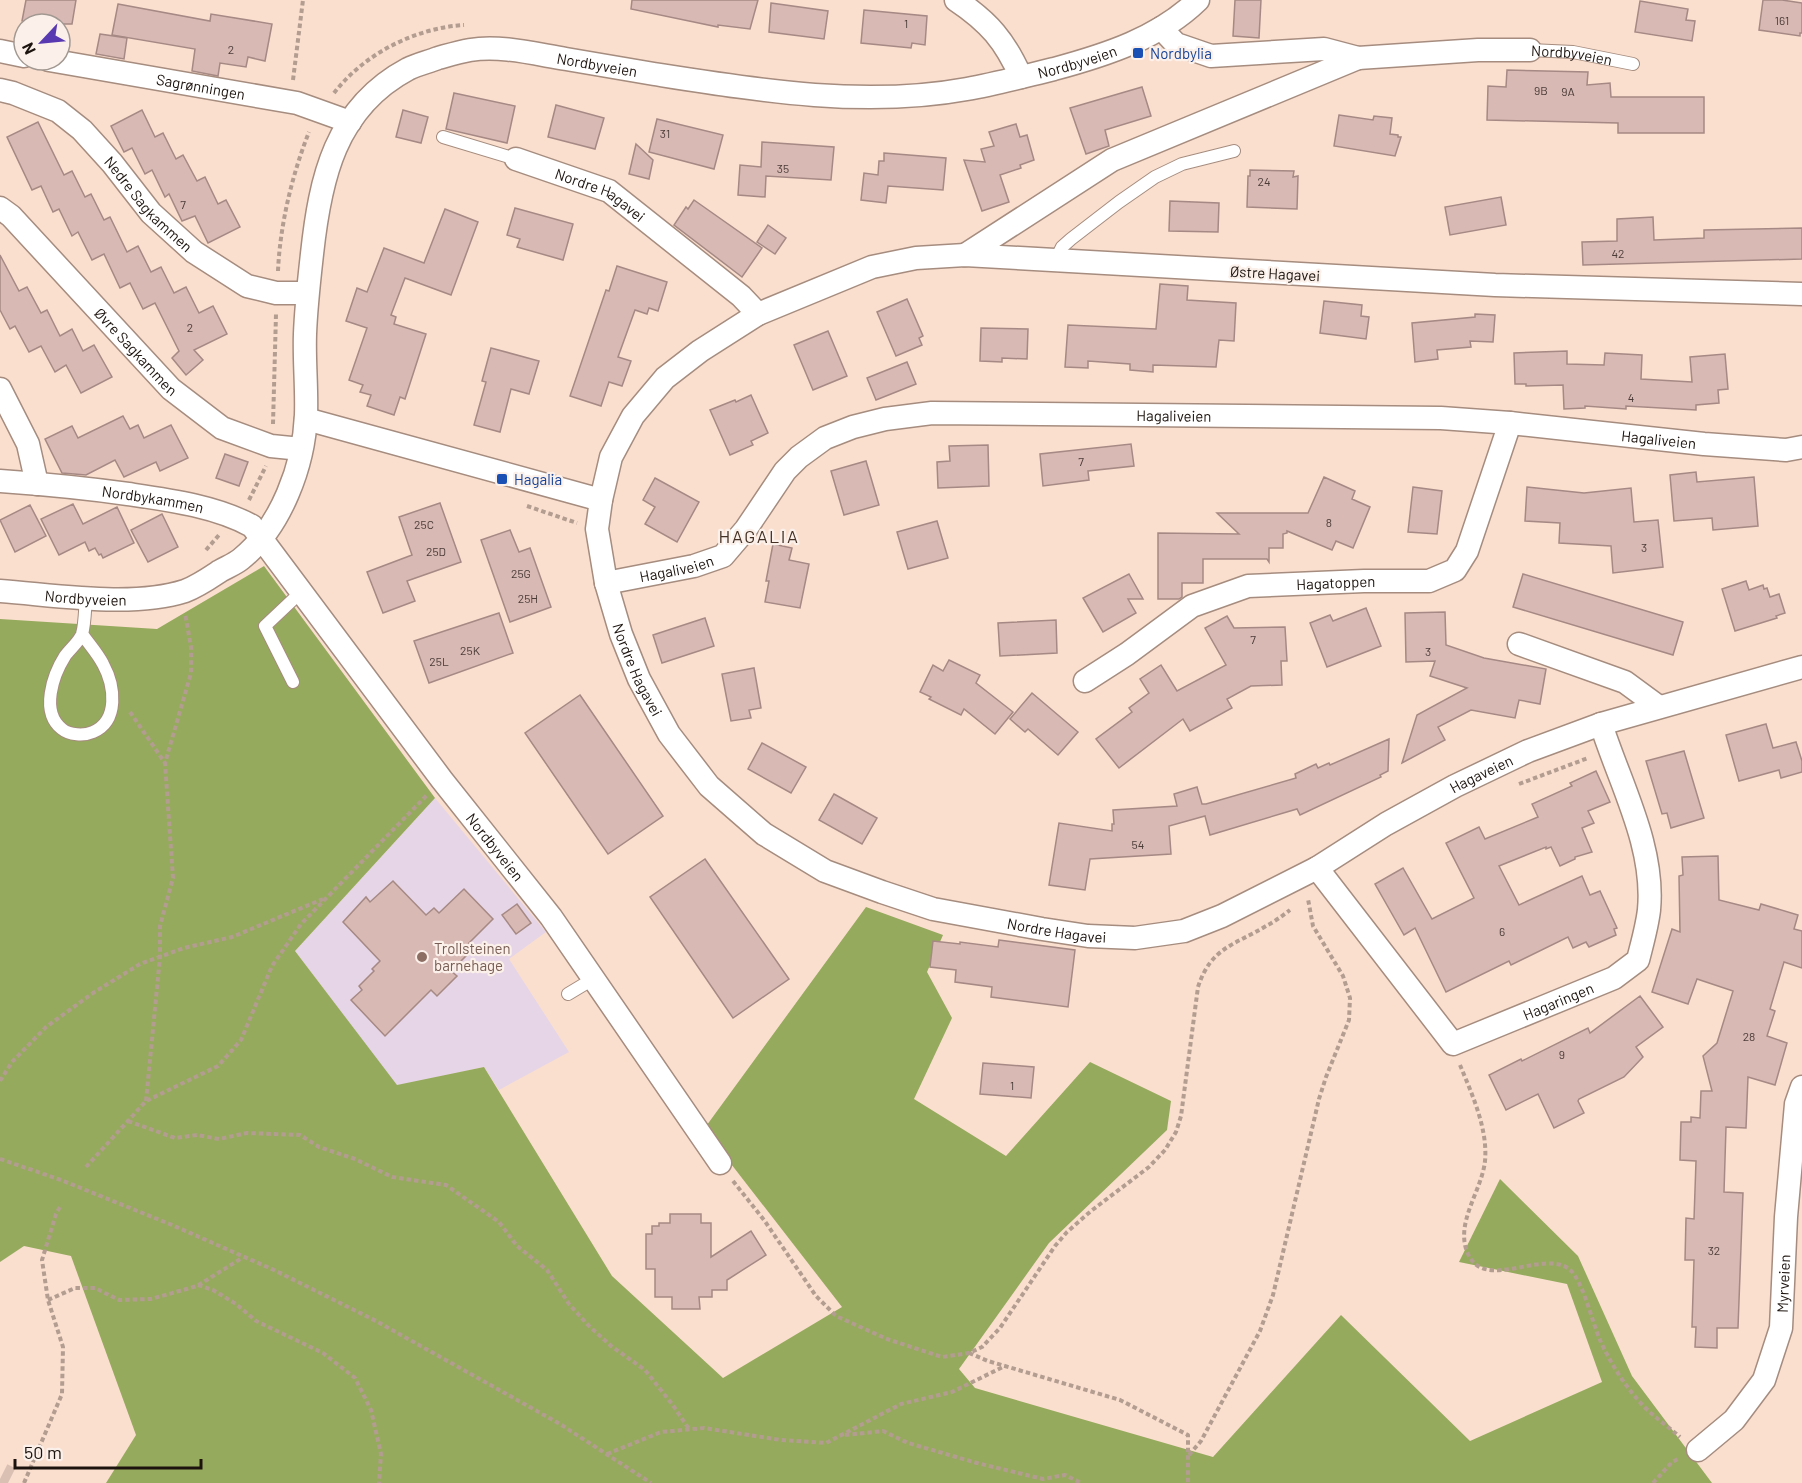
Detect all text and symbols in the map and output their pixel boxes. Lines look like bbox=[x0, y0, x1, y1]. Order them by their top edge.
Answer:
north arrow bbox=[12, 12, 72, 72]
house number: 161 bbox=[1775, 13, 1789, 27]
house number: 1 bbox=[904, 16, 908, 30]
text: N bbox=[17, 40, 39, 58]
street label: Nordbyveien bbox=[1036, 41, 1119, 82]
street label: Nordbyveien bbox=[1531, 41, 1614, 69]
house number: 2 bbox=[228, 42, 234, 56]
place label: Nordbylia bbox=[1150, 44, 1212, 62]
marker: Nordbylia bbox=[1131, 46, 1145, 60]
street label: Nordbyveien bbox=[555, 49, 639, 80]
street label: Sagrønningen bbox=[155, 70, 247, 103]
house number: 9B bbox=[1534, 83, 1548, 97]
house number: 9A bbox=[1561, 84, 1575, 98]
house number: 31 bbox=[660, 126, 670, 140]
street label: Nedre Sagkammen bbox=[101, 152, 196, 255]
house number: 35 bbox=[777, 161, 789, 175]
street label: Nordre Hagavei bbox=[553, 164, 649, 225]
house number: 24 bbox=[1257, 174, 1271, 188]
house number: 7 bbox=[180, 197, 186, 211]
house number: 42 bbox=[1611, 246, 1625, 260]
street label: Østre Hagavei bbox=[1230, 262, 1320, 284]
street label: Øvre Sagkammen bbox=[91, 304, 181, 399]
house number: 2 bbox=[187, 320, 193, 334]
house number: 4 bbox=[1628, 390, 1634, 404]
street label: Hagaliveien bbox=[1136, 406, 1212, 425]
street label: Hagaliveien bbox=[1620, 426, 1697, 452]
house number: 7 bbox=[1078, 454, 1084, 468]
place label: Hagalia bbox=[514, 470, 562, 488]
marker: Hagalia bbox=[495, 472, 509, 486]
street label: Nordbykammen bbox=[101, 482, 206, 516]
house number: 8 bbox=[1326, 515, 1332, 529]
house number: 25C bbox=[414, 517, 434, 531]
district label: HAGALIA bbox=[719, 525, 799, 547]
house number: 3 bbox=[1641, 540, 1647, 554]
house number: 25D bbox=[426, 544, 446, 558]
street label: Hagaliveien bbox=[638, 551, 716, 585]
house number: 25G bbox=[511, 566, 531, 580]
street label: Hagatoppen bbox=[1296, 572, 1375, 593]
street label: Nordbyveien bbox=[44, 586, 127, 609]
house number: 25H bbox=[518, 591, 538, 605]
street label: Nordre Hagavei bbox=[609, 621, 666, 719]
house number: 7 bbox=[1250, 632, 1256, 646]
house number: 25K bbox=[460, 643, 481, 657]
house number: 3 bbox=[1425, 644, 1431, 658]
house number: 25L bbox=[429, 654, 449, 668]
street label: Hagaveien bbox=[1446, 751, 1515, 796]
street label: Nordbyveien bbox=[463, 809, 528, 884]
house number: 54 bbox=[1132, 837, 1144, 851]
street label: Nordre Hagavei bbox=[1006, 914, 1107, 946]
house number: 6 bbox=[1499, 924, 1505, 938]
place label: Trollsteinen barnehage bbox=[434, 939, 511, 974]
marker: Trollsteinen barnehage bbox=[415, 950, 429, 964]
street label: Hagaringen bbox=[1520, 978, 1596, 1023]
house number: 28 bbox=[1743, 1029, 1755, 1043]
house number: 9 bbox=[1559, 1047, 1565, 1061]
house number: 1 bbox=[1010, 1078, 1014, 1092]
house number: 32 bbox=[1708, 1243, 1720, 1257]
street label: Myrveien bbox=[1773, 1254, 1793, 1313]
scale bar bbox=[15, 1432, 201, 1470]
text: 50 m bbox=[24, 1441, 62, 1463]

